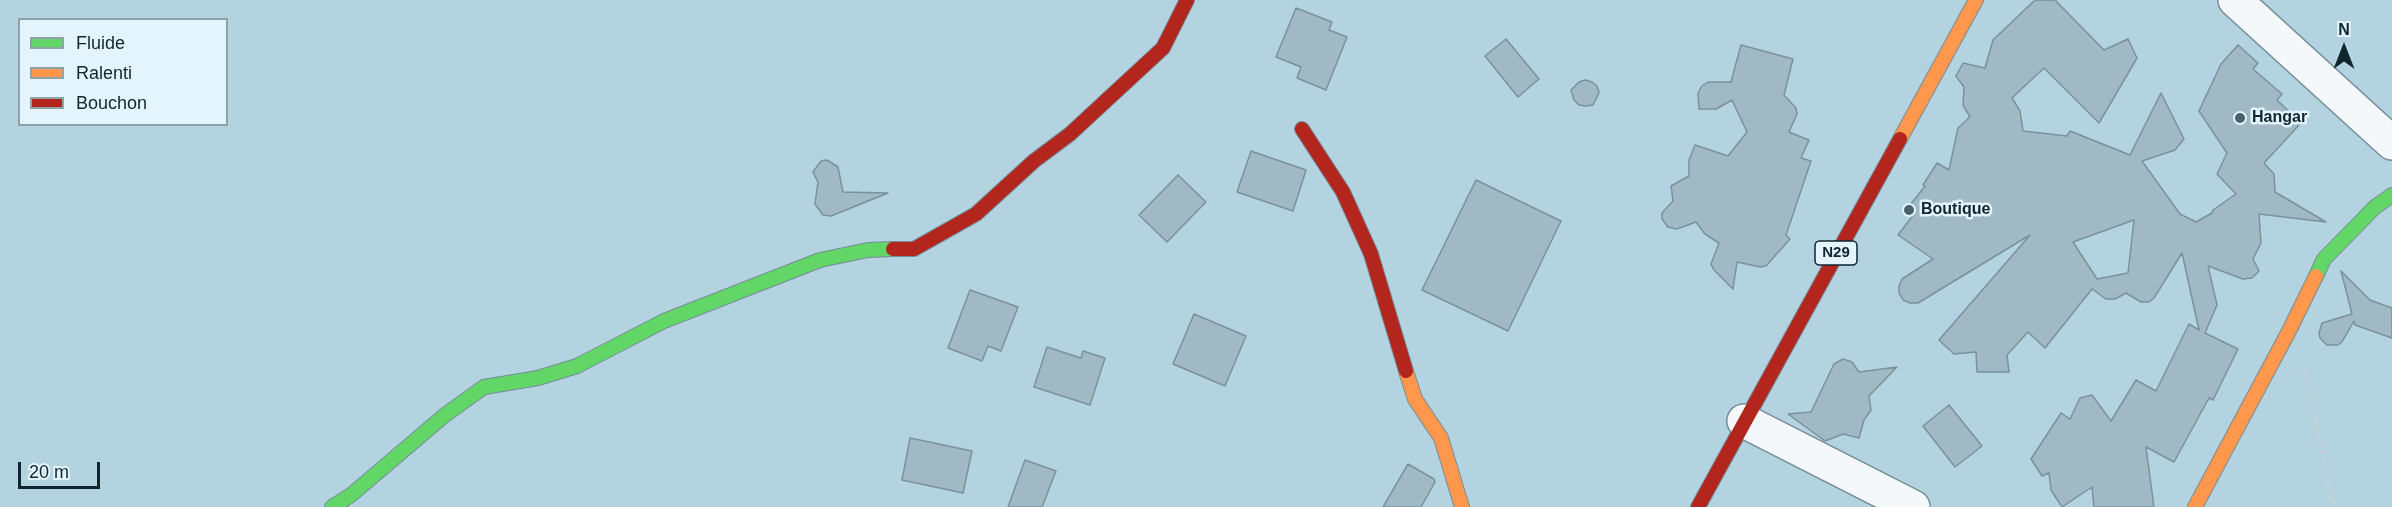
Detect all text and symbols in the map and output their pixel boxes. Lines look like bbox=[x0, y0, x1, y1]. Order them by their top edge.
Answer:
legend bbox=[18, 18, 228, 126]
north arrow bbox=[2314, 18, 2374, 78]
text: N bbox=[2338, 21, 2350, 38]
text: Fluide bbox=[76, 33, 125, 53]
text: Ralenti bbox=[76, 63, 132, 83]
text: Bouchon bbox=[76, 93, 147, 113]
place label: Hangar bbox=[2252, 108, 2307, 128]
marker: Hangar bbox=[2233, 111, 2247, 125]
place label: Boutique bbox=[1921, 200, 1990, 220]
marker: Boutique bbox=[1902, 203, 1916, 217]
road number: N29 bbox=[1815, 241, 1857, 265]
scale bar bbox=[21, 450, 104, 488]
text: 20 m bbox=[29, 462, 69, 482]

